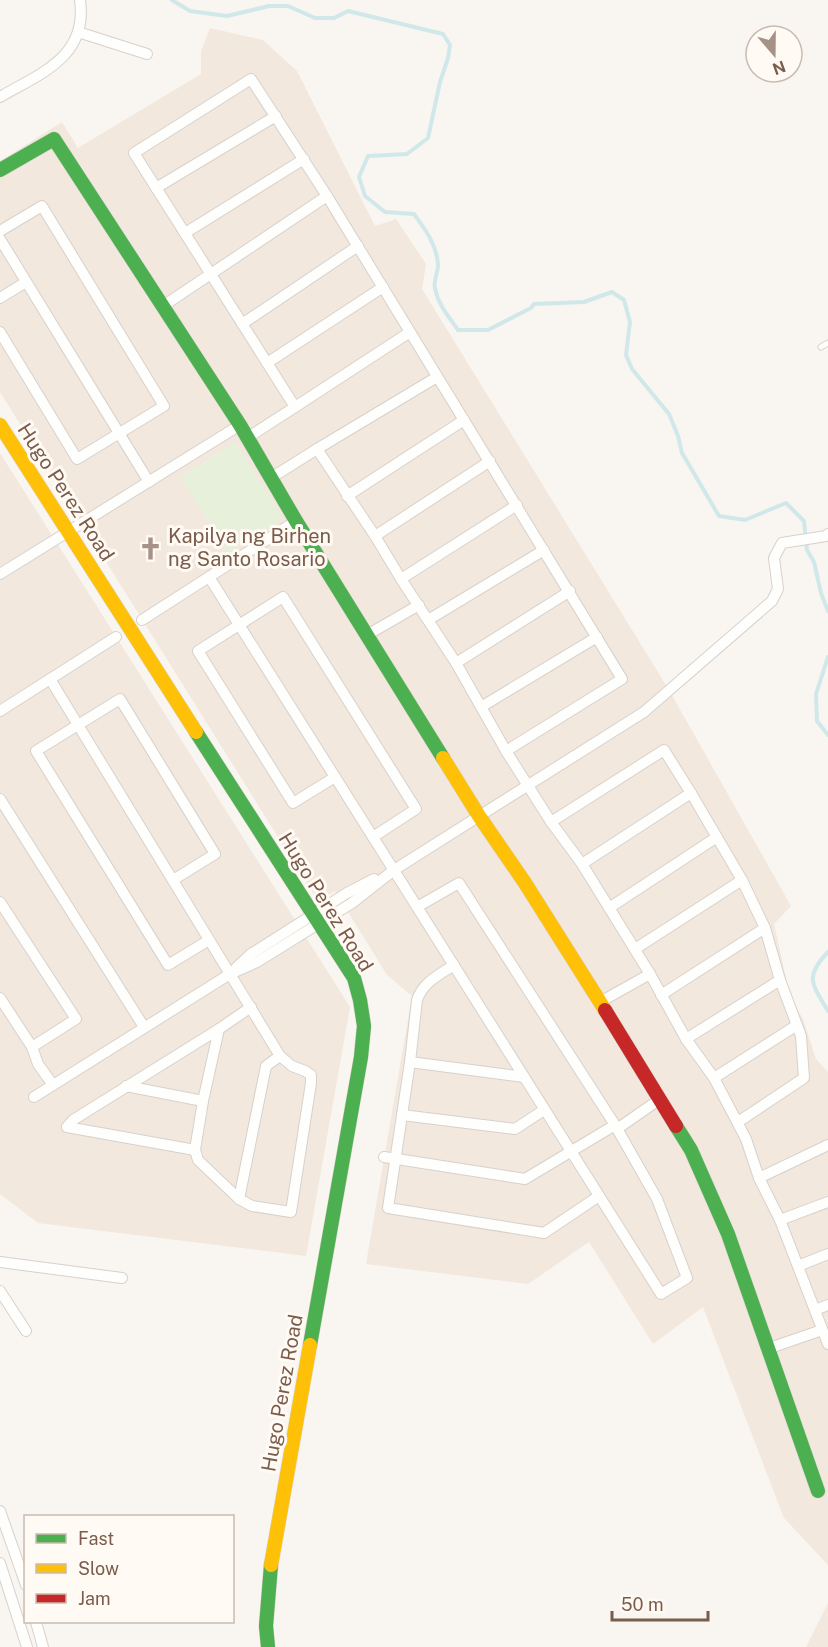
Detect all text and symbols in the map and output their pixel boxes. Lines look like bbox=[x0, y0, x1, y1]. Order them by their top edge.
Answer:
north arrow bbox=[744, 24, 804, 84]
text: N bbox=[770, 57, 788, 79]
street label: Hugo Perez Road bbox=[12, 419, 120, 565]
place label: Kapilya ng Birhen ng Santo Rosario bbox=[168, 524, 331, 571]
church icon: Kapilya ng Birhen ng Santo Rosario bbox=[137, 535, 163, 561]
street label: Hugo Perez Road bbox=[274, 828, 378, 976]
street label: Hugo Perez Road bbox=[256, 1312, 308, 1474]
legend bbox=[24, 1515, 234, 1623]
text: Fast bbox=[78, 1528, 114, 1549]
text: Slow bbox=[78, 1558, 119, 1579]
scale bar bbox=[612, 1584, 708, 1622]
text: Jam bbox=[78, 1588, 111, 1609]
text: 50 m bbox=[621, 1594, 664, 1615]

